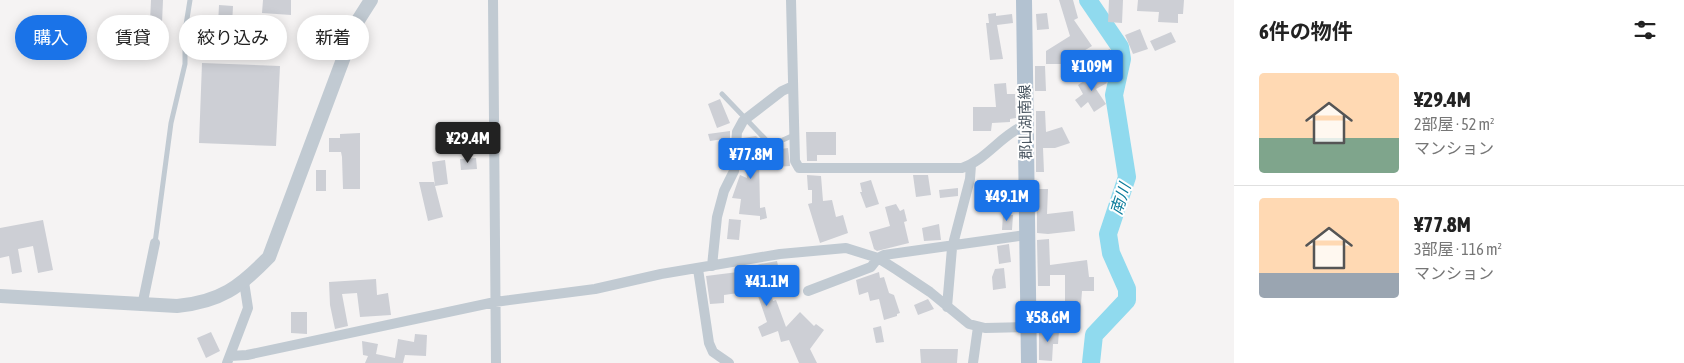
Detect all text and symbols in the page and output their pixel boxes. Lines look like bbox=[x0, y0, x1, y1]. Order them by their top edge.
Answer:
chip: 購入 bbox=[15, 15, 87, 60]
chip: 賃貸 bbox=[97, 15, 169, 60]
chip: 絞り込み bbox=[179, 15, 287, 60]
chip: 新着 bbox=[297, 15, 369, 60]
icon: filters bbox=[1631, 16, 1659, 44]
text: 6件の物件 bbox=[1259, 19, 1353, 43]
pin: ¥109M bbox=[1057, 49, 1127, 92]
text: ¥109M bbox=[1072, 57, 1112, 75]
street label: 郡山湖南線 bbox=[1016, 84, 1034, 160]
text: ¥29.4M bbox=[1414, 87, 1471, 111]
icon: home bbox=[1299, 93, 1359, 153]
text: 2部屋 · 52 m² bbox=[1414, 115, 1495, 133]
pin: ¥29.4M bbox=[427, 121, 509, 164]
text: ¥29.4M bbox=[446, 129, 490, 147]
pin: ¥77.8M bbox=[710, 138, 792, 180]
text: マンション bbox=[1414, 139, 1494, 157]
text: ¥77.8M bbox=[729, 145, 773, 163]
water label: 南川 bbox=[1106, 179, 1134, 217]
pin: ¥49.1M bbox=[966, 180, 1048, 222]
text: ¥49.1M bbox=[985, 187, 1029, 205]
text: ¥77.8M bbox=[1414, 212, 1471, 236]
icon: home bbox=[1299, 218, 1359, 278]
text: 3部屋 · 116 m² bbox=[1414, 240, 1502, 258]
pin: ¥41.1M bbox=[726, 264, 808, 307]
text: マンション bbox=[1414, 264, 1494, 282]
text: ¥41.1M bbox=[745, 272, 789, 290]
pin: ¥58.6M bbox=[1007, 300, 1089, 343]
text: ¥58.6M bbox=[1026, 308, 1070, 326]

